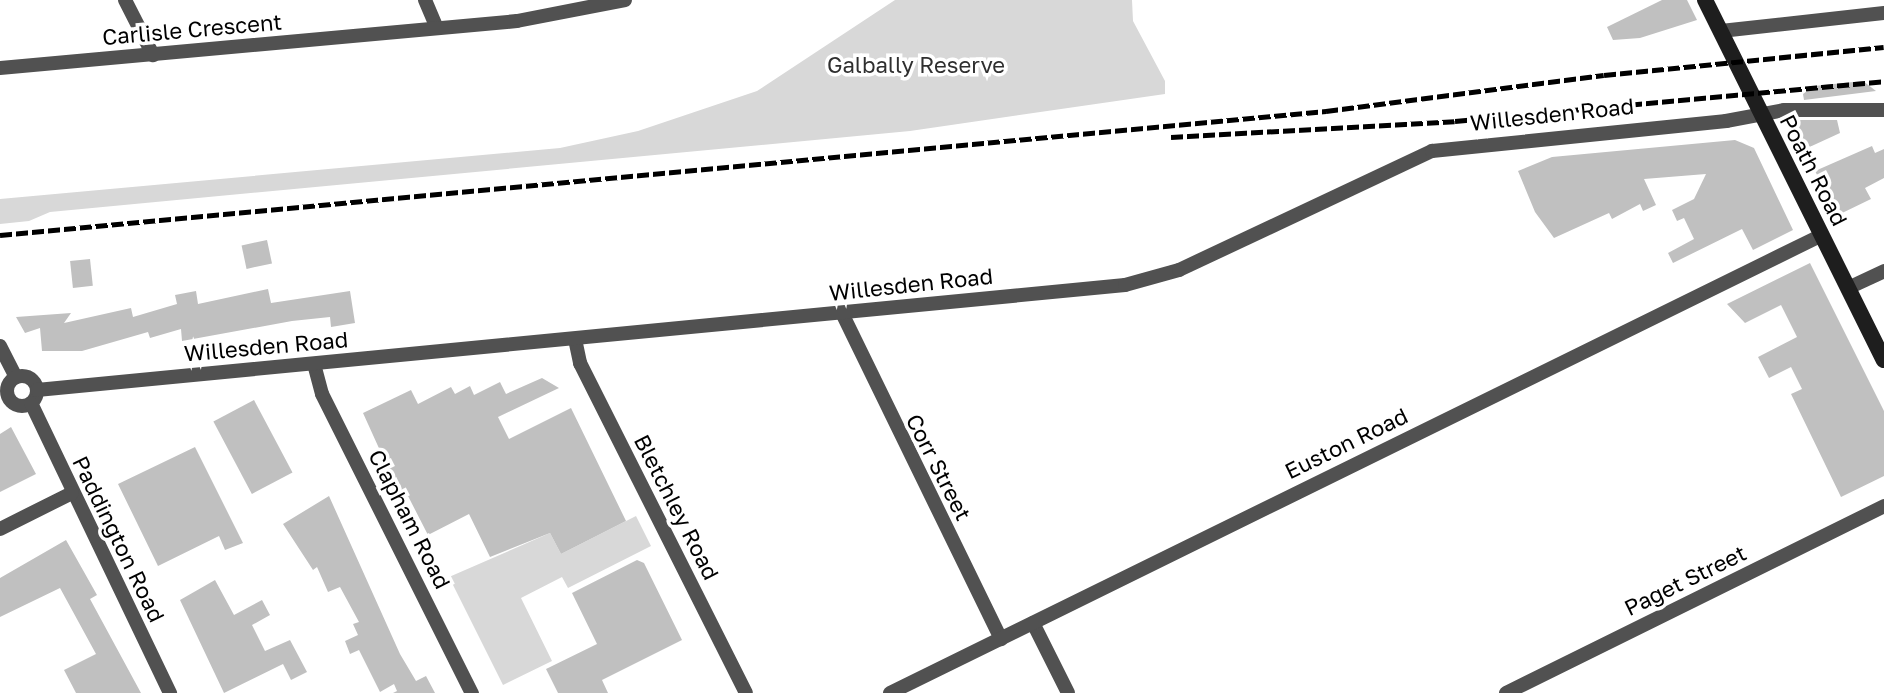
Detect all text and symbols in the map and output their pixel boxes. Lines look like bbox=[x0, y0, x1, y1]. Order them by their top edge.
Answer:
street label: Carlisle Crescent bbox=[101, 8, 283, 50]
park label: Galbally Reserve bbox=[827, 52, 1005, 78]
street label: Willesden Road bbox=[1469, 92, 1635, 136]
street label: Poath Road bbox=[1775, 110, 1853, 230]
street label: Willesden Road bbox=[828, 262, 994, 306]
street label: Willesden Road bbox=[183, 326, 349, 366]
street label: Euston Road bbox=[1280, 402, 1412, 484]
street label: Corr Street bbox=[901, 409, 977, 525]
street label: Bletchley Road bbox=[629, 430, 725, 584]
street label: Clapham Road bbox=[364, 445, 456, 593]
street label: Paddington Road bbox=[67, 452, 171, 626]
street label: Paget Street bbox=[1620, 539, 1750, 621]

